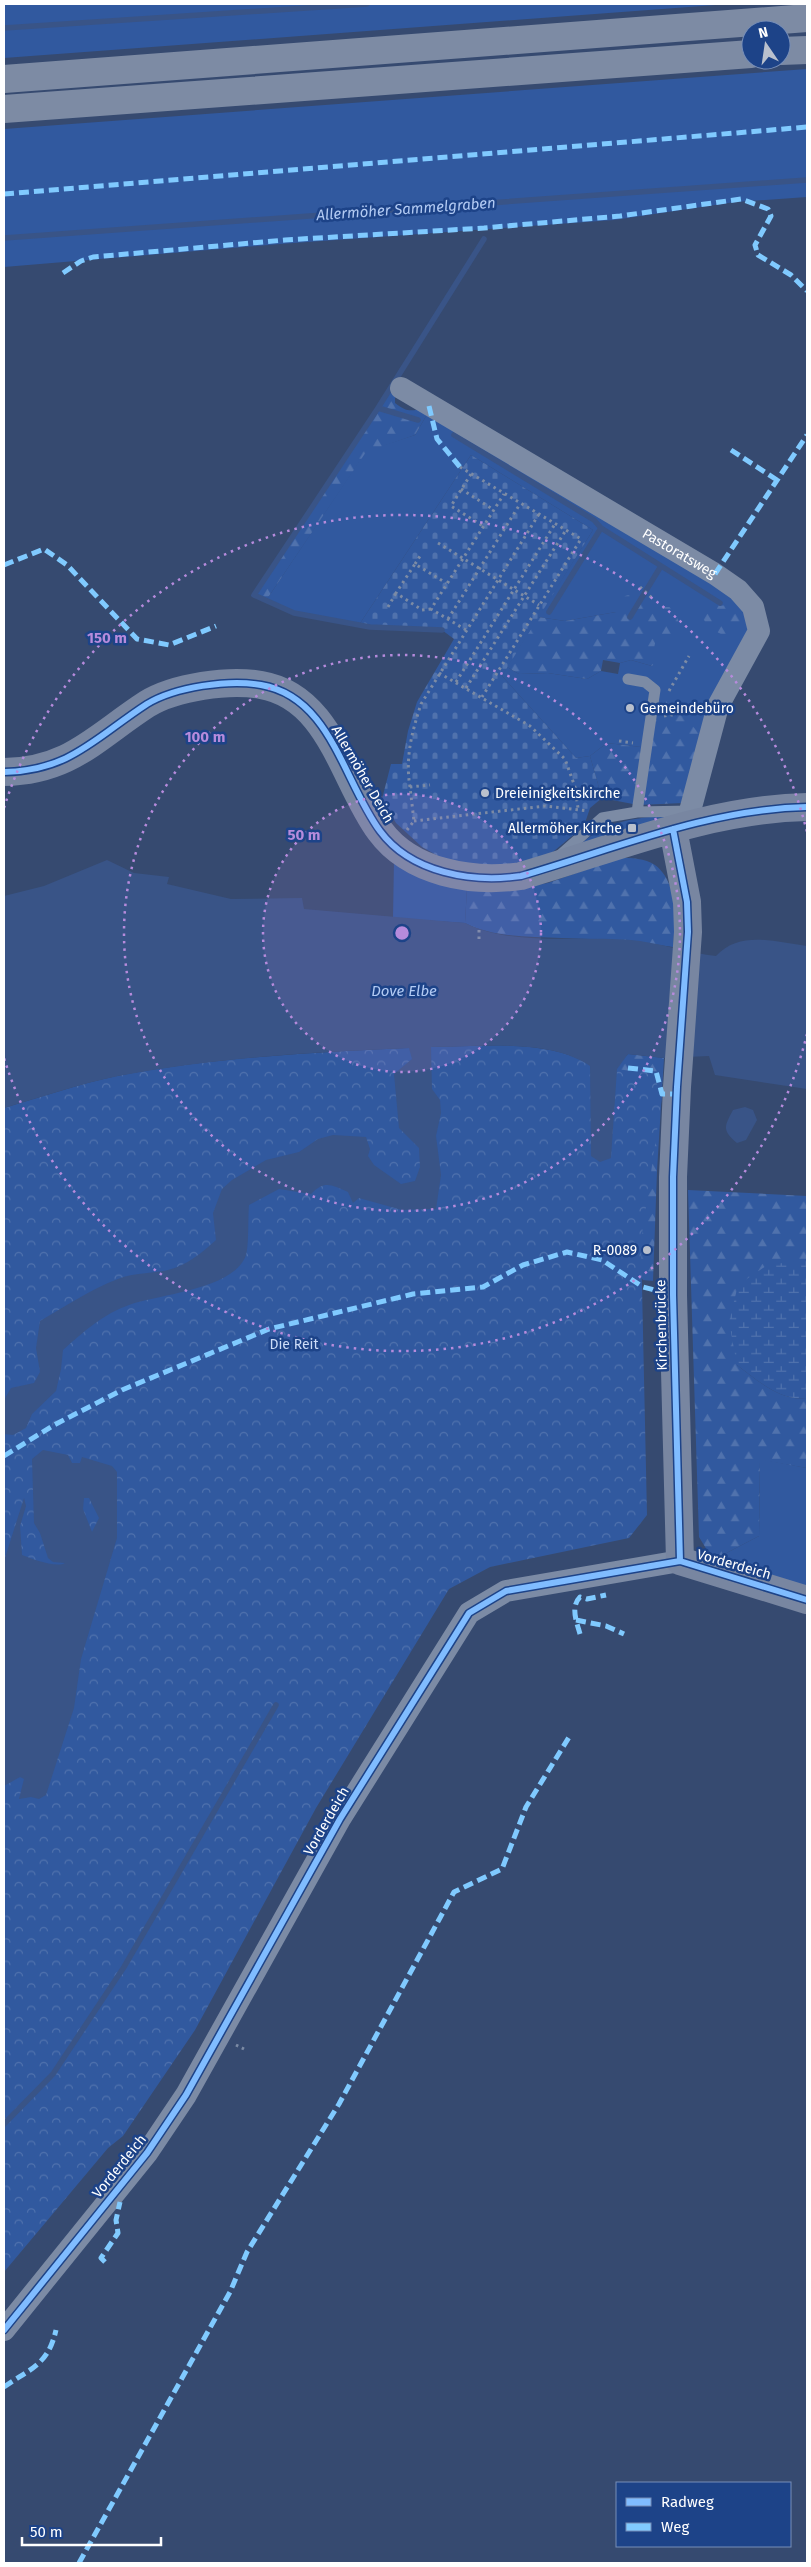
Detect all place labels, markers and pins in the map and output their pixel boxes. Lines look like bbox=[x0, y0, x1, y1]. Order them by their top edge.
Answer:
place label: Gemeindebüro bbox=[640, 700, 734, 717]
marker: Gemeindebüro bbox=[624, 702, 636, 714]
place label: Dreieinigkeitskirche bbox=[495, 785, 620, 802]
marker: Dreieinigkeitskirche bbox=[479, 787, 491, 799]
place label: Allermöher Kirche bbox=[508, 820, 622, 837]
marker: Allermöher Kirche bbox=[626, 822, 638, 834]
centre of rings bbox=[393, 924, 411, 942]
place label: R-0089 bbox=[593, 1242, 637, 1259]
marker: R-0089 bbox=[641, 1244, 653, 1256]

